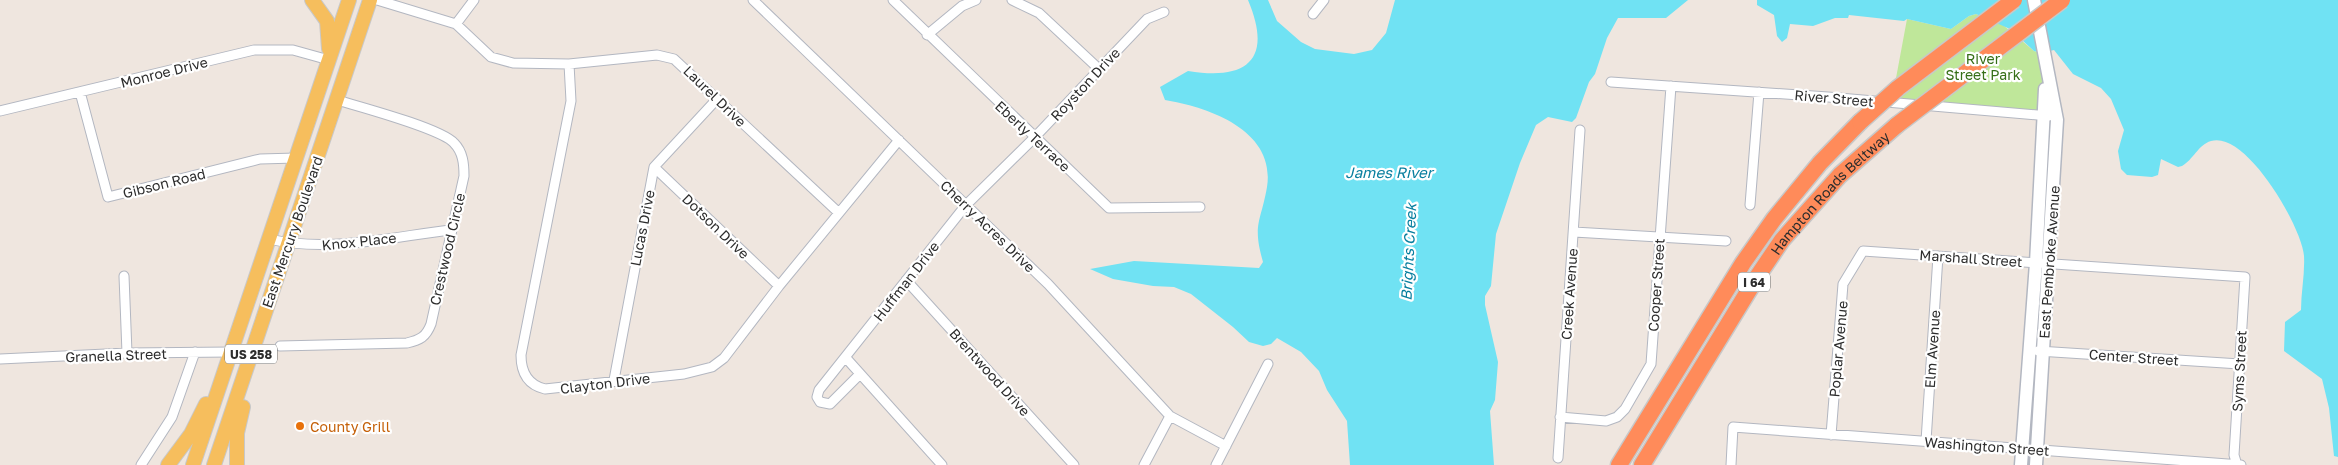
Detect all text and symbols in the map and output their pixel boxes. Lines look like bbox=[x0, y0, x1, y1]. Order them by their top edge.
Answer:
street label: Royston Drive bbox=[1047, 44, 1123, 124]
park label: River Street Park bbox=[1945, 50, 2021, 83]
street label: Monroe Drive bbox=[119, 53, 209, 91]
street label: Laurel Drive bbox=[680, 62, 750, 130]
street label: River Street bbox=[1794, 86, 1874, 110]
street label: Eberly Terrace bbox=[992, 97, 1074, 175]
street label: Hampton Roads Beltway bbox=[1766, 127, 1893, 258]
street label: East Mercury Boulevard bbox=[258, 154, 326, 310]
water label: James River bbox=[1345, 163, 1435, 181]
street label: Gibson Road bbox=[121, 165, 207, 201]
street label: Cherry Acres Drive bbox=[937, 177, 1039, 275]
street label: East Pembroke Avenue bbox=[2035, 185, 2063, 339]
street label: Lucas Drive bbox=[626, 188, 658, 268]
street label: Dotson Drive bbox=[679, 190, 753, 262]
street label: Crestwood Circle bbox=[426, 191, 468, 307]
water label: Brights Creek bbox=[1396, 201, 1421, 301]
street label: Knox Place bbox=[321, 229, 397, 253]
street label: Huffman Drive bbox=[870, 238, 942, 324]
street label: Cooper Street bbox=[1644, 238, 1668, 332]
street label: Marshall Street bbox=[1919, 246, 2023, 270]
street label: Creek Avenue bbox=[1557, 248, 1581, 340]
road number: I 64 bbox=[1738, 272, 1770, 292]
street label: Poplar Avenue bbox=[1825, 300, 1851, 398]
street label: Elm Avenue bbox=[1921, 309, 1943, 389]
street label: Brentwood Drive bbox=[946, 325, 1034, 419]
street label: Syms Street bbox=[2228, 330, 2250, 412]
road number: US 258 bbox=[225, 344, 277, 364]
street label: Granella Street bbox=[65, 345, 167, 365]
street label: Center Street bbox=[2088, 345, 2180, 369]
street label: Clayton Drive bbox=[559, 369, 651, 397]
place label: County Grill bbox=[310, 418, 390, 435]
marker: County Grill bbox=[294, 420, 306, 432]
street label: Washington Street bbox=[1924, 433, 2050, 459]

